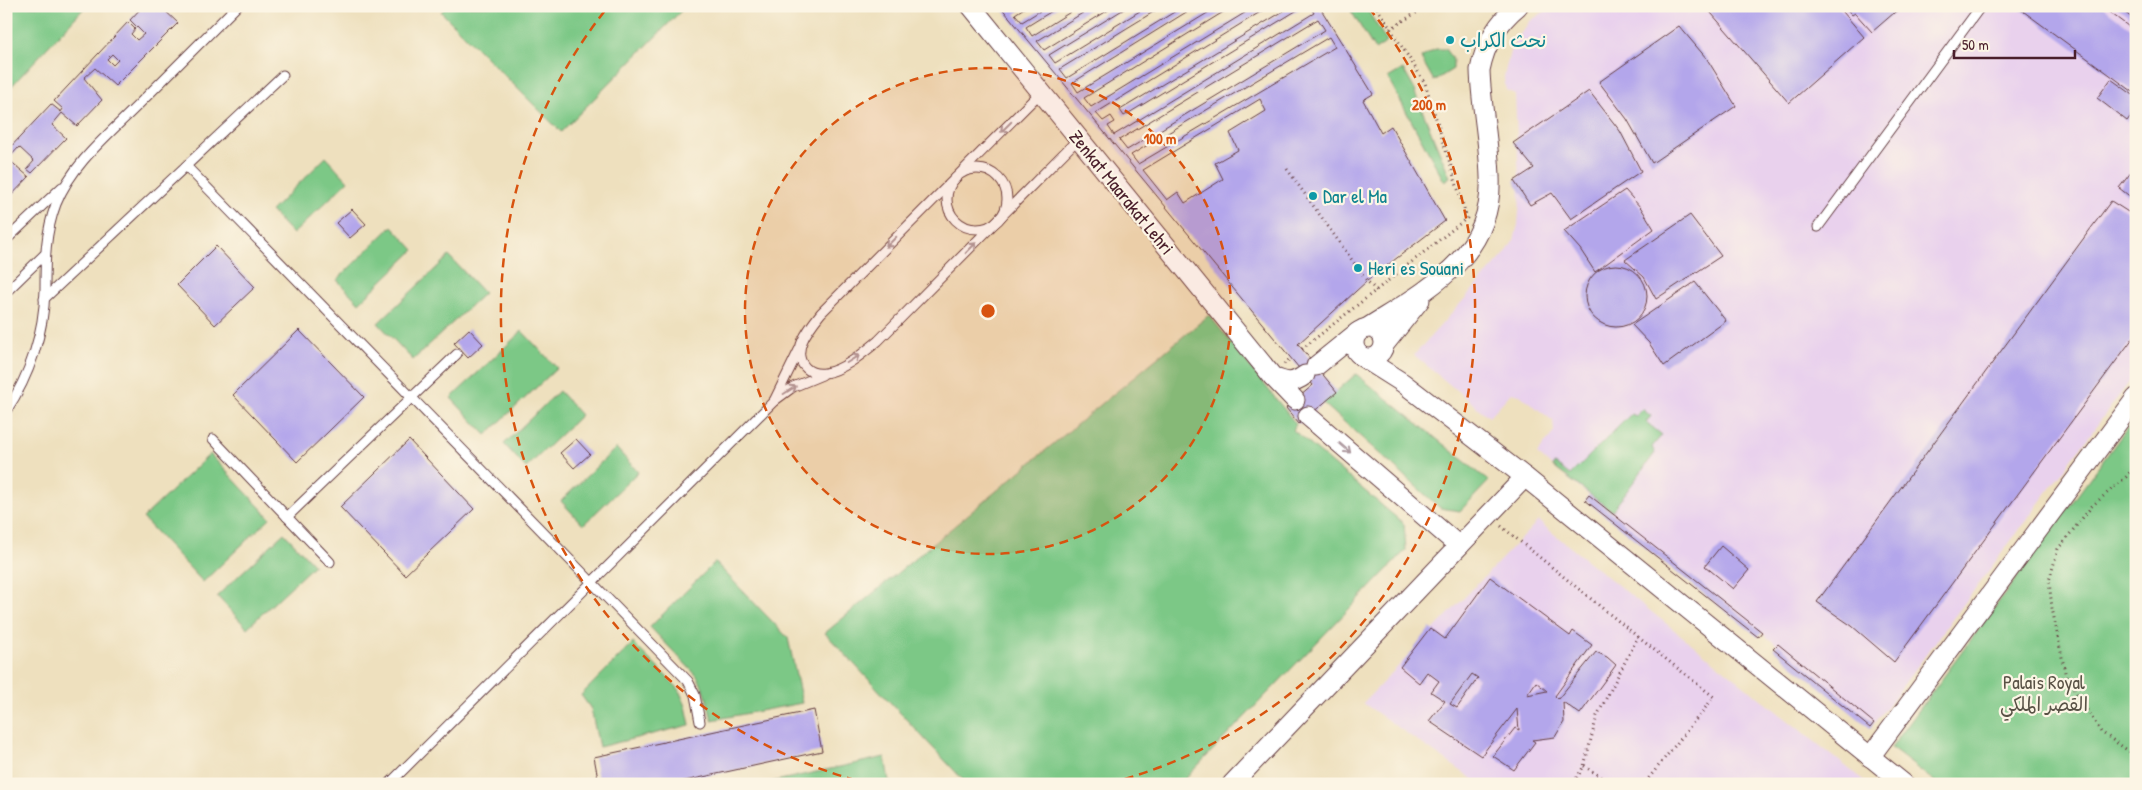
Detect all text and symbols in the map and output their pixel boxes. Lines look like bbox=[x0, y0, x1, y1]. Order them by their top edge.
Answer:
place label: نحث الكراب bbox=[1460, 27, 1546, 53]
scale bar bbox=[1954, 28, 2076, 60]
marker: نحث الكراب bbox=[1444, 34, 1456, 46]
text: 50 m bbox=[1962, 34, 1989, 55]
text: 200 m bbox=[1412, 94, 1446, 115]
one-way arrow bbox=[1000, 121, 1012, 133]
street label: Zenkat Maarakat Lehri bbox=[1064, 124, 1180, 260]
text: 100 m bbox=[1144, 128, 1176, 149]
place label: Dar el Ma bbox=[1323, 183, 1387, 209]
marker: Dar el Ma bbox=[1307, 190, 1319, 202]
one-way arrow bbox=[885, 236, 898, 248]
one-way arrow bbox=[964, 242, 976, 254]
place label: Heri es Souani bbox=[1368, 255, 1464, 281]
marker: Heri es Souani bbox=[1352, 262, 1364, 274]
centre of rings bbox=[979, 302, 997, 320]
one-way arrow bbox=[846, 354, 860, 364]
one-way arrow bbox=[782, 385, 796, 395]
one-way arrow bbox=[1339, 442, 1352, 453]
park label: Palais Royal القصر الملكي bbox=[2000, 669, 2088, 721]

